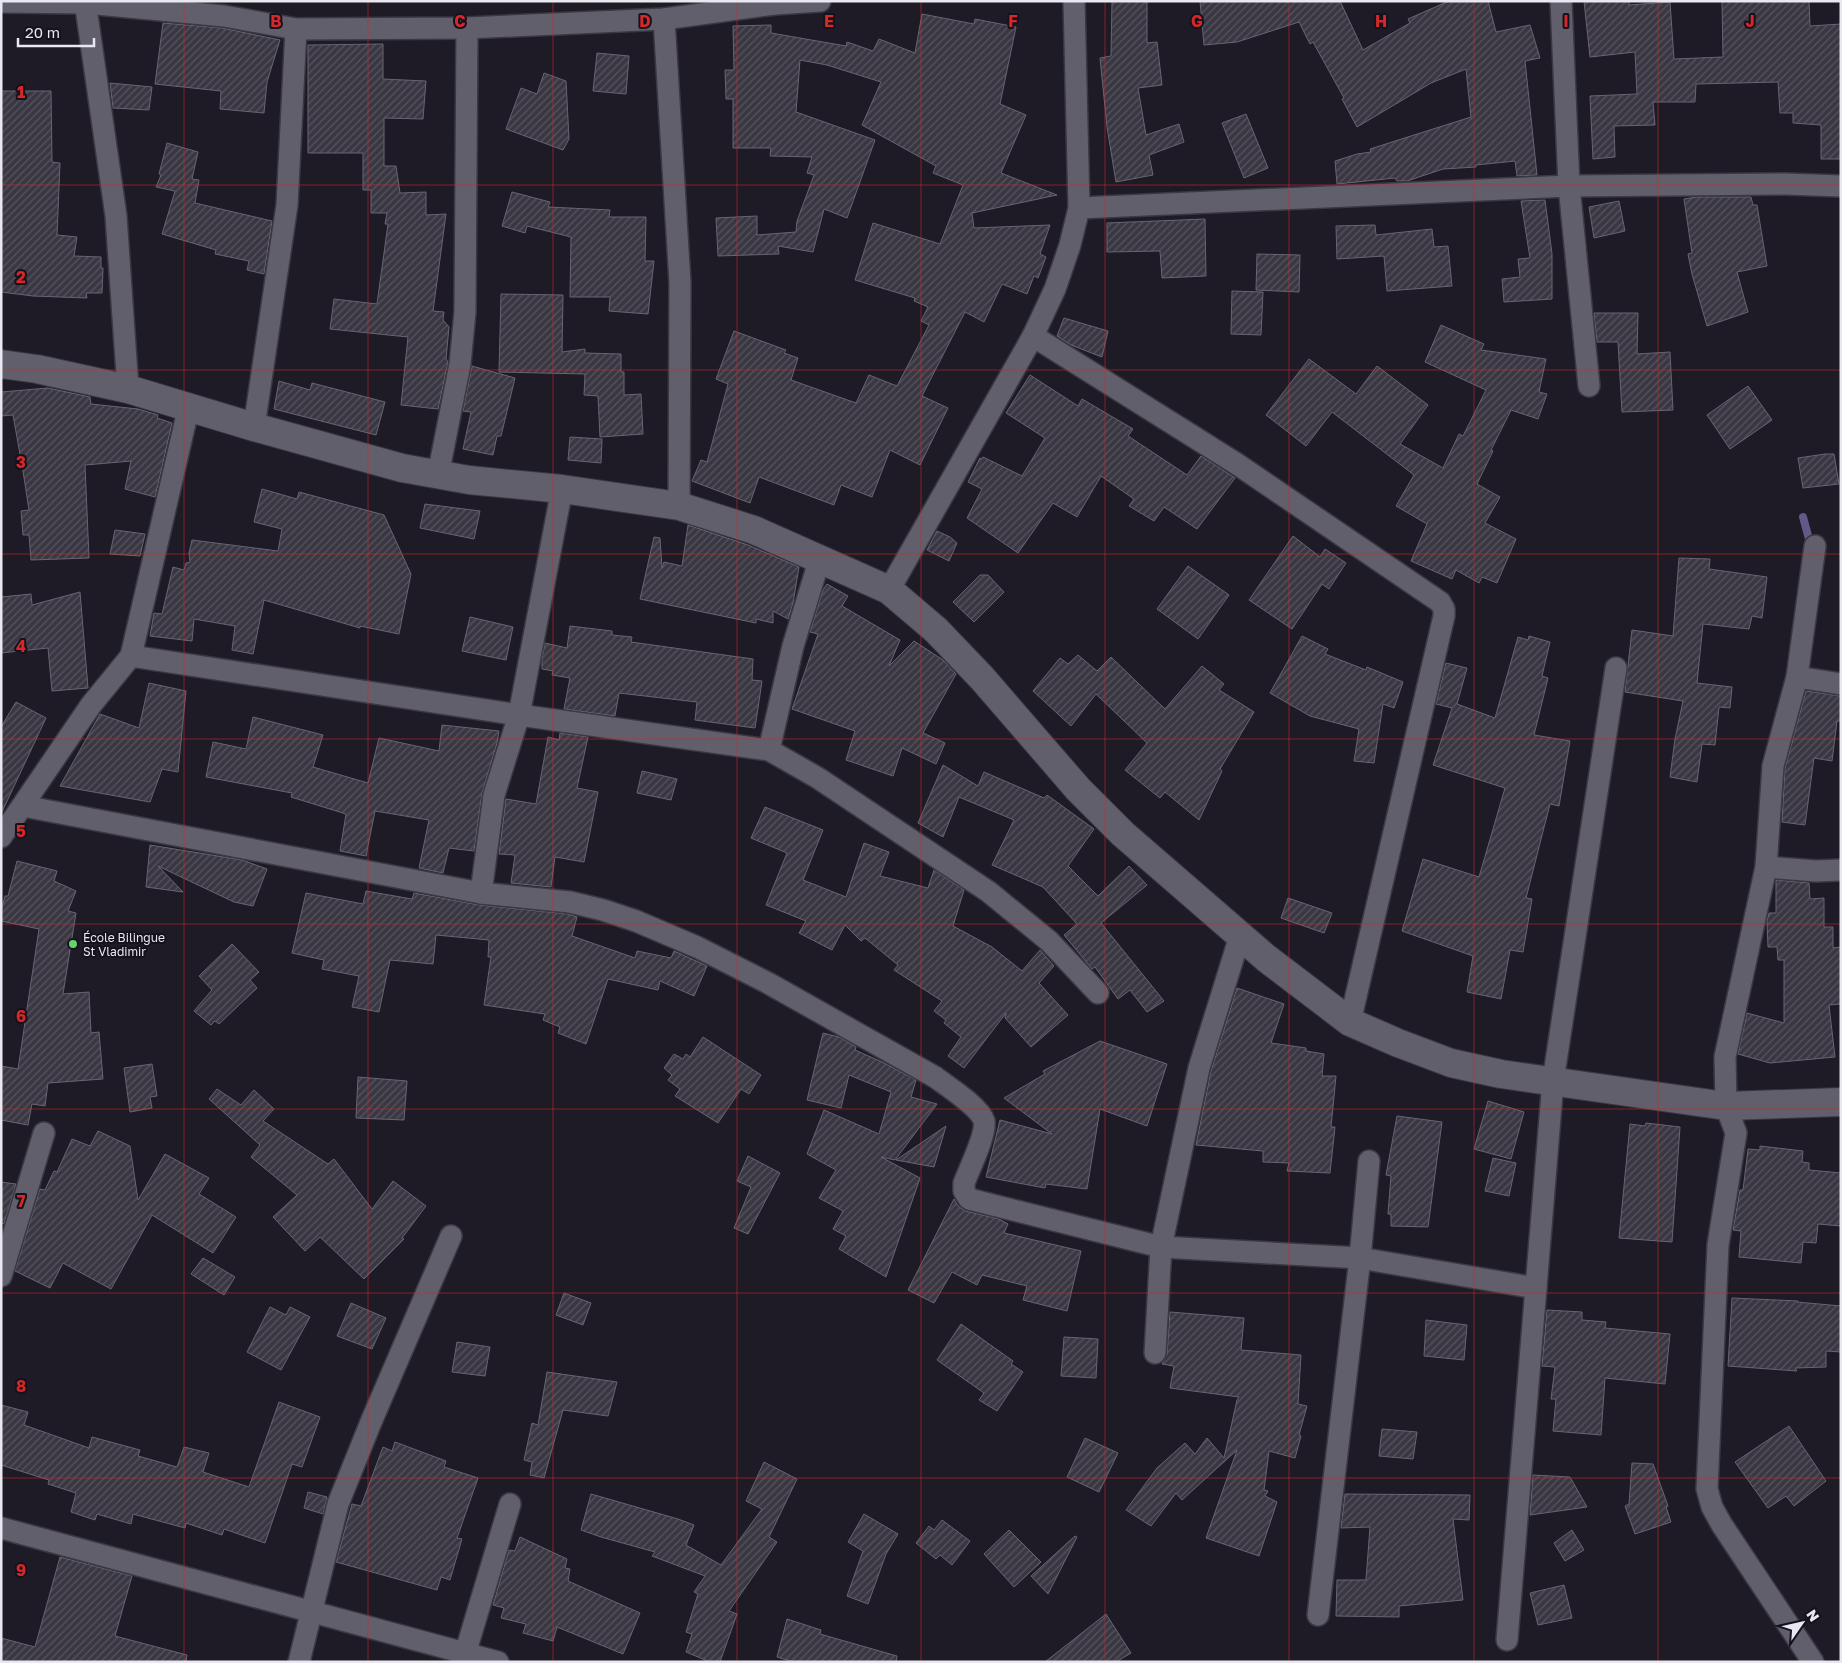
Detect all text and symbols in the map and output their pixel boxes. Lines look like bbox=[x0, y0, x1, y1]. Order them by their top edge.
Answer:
text: B bbox=[270, 11, 282, 31]
text: C bbox=[454, 11, 466, 31]
text: D bbox=[639, 11, 651, 31]
text: E bbox=[824, 11, 834, 31]
text: F bbox=[1008, 11, 1018, 31]
text: G bbox=[1191, 11, 1203, 31]
text: H bbox=[1375, 11, 1387, 31]
text: I bbox=[1563, 11, 1569, 31]
text: J bbox=[1745, 11, 1755, 31]
scale bar bbox=[18, 15, 94, 47]
text: 20 m bbox=[25, 23, 60, 41]
text: 1 bbox=[17, 82, 25, 102]
text: 2 bbox=[16, 267, 26, 287]
text: 3 bbox=[16, 452, 26, 472]
text: 4 bbox=[16, 636, 26, 656]
text: 5 bbox=[16, 821, 26, 841]
place label: École Bilingue St Vladimir bbox=[83, 930, 165, 959]
marker: École Bilingue St Vladimir bbox=[67, 938, 79, 950]
text: 6 bbox=[16, 1006, 26, 1026]
text: 7 bbox=[17, 1191, 26, 1211]
text: 8 bbox=[16, 1376, 26, 1396]
text: 9 bbox=[16, 1560, 26, 1580]
north arrow bbox=[1777, 1598, 1827, 1648]
text: N bbox=[1803, 1606, 1823, 1625]

